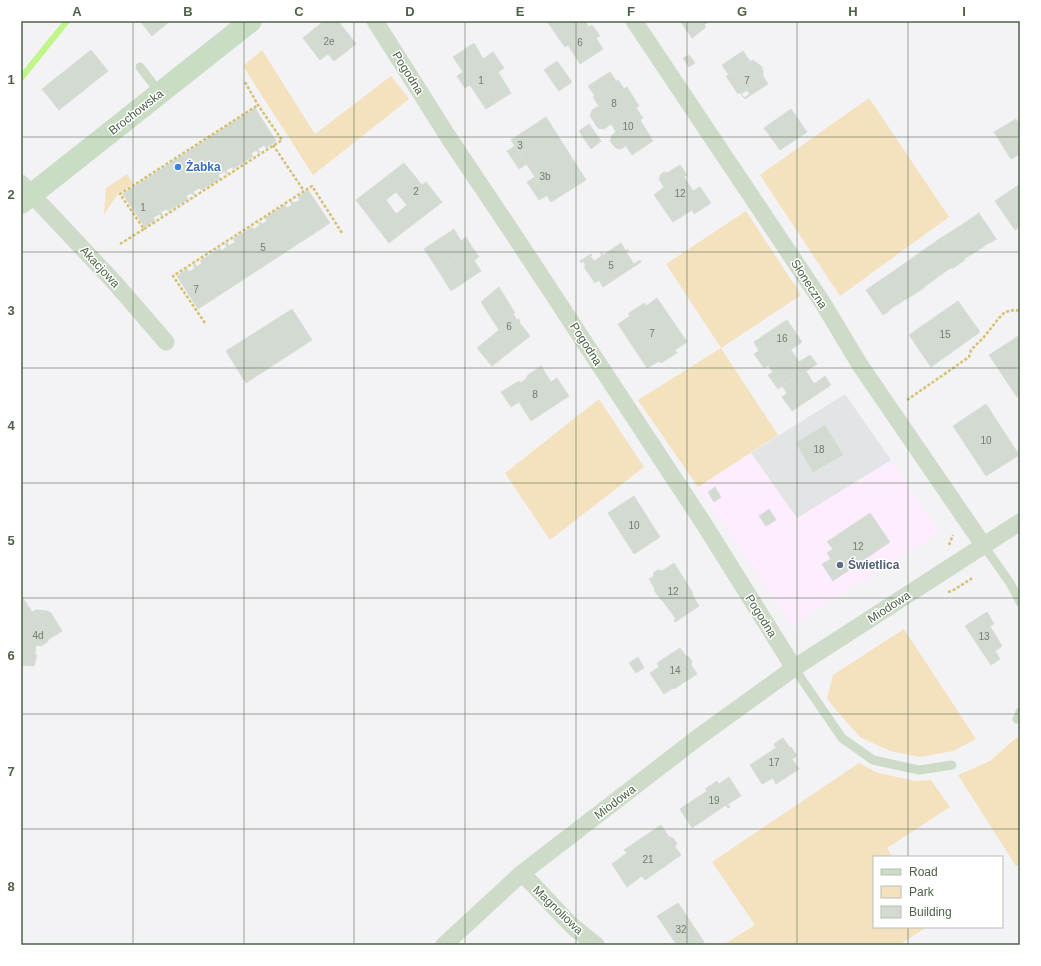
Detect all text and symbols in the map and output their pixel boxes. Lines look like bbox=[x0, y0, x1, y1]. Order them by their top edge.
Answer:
text: A bbox=[72, 4, 82, 19]
text: B bbox=[183, 4, 193, 19]
text: C bbox=[294, 4, 304, 19]
text: D bbox=[405, 4, 415, 19]
text: E bbox=[516, 4, 525, 19]
text: F bbox=[627, 4, 635, 19]
text: G bbox=[737, 4, 747, 19]
text: H bbox=[848, 4, 858, 19]
text: I bbox=[962, 4, 966, 19]
house number: 2e bbox=[323, 36, 335, 47]
house number: 6 bbox=[577, 37, 583, 48]
street label: Pogodna bbox=[389, 49, 427, 97]
text: 1 bbox=[7, 72, 15, 87]
house number: 1 bbox=[478, 75, 484, 86]
house number: 7 bbox=[744, 75, 750, 86]
street label: Brochowska bbox=[106, 86, 166, 138]
house number: 8 bbox=[611, 98, 617, 109]
house number: 10 bbox=[622, 121, 634, 132]
house number: 3 bbox=[517, 140, 523, 151]
place label: Żabka bbox=[186, 159, 221, 174]
marker: Żabka bbox=[173, 162, 183, 172]
house number: 3b bbox=[539, 171, 551, 182]
house number: 2 bbox=[413, 186, 419, 197]
text: 2 bbox=[7, 187, 15, 202]
house number: 12 bbox=[674, 188, 686, 199]
house number: 1 bbox=[140, 202, 146, 213]
house number: 5 bbox=[260, 242, 266, 253]
street label: Akacjowa bbox=[77, 243, 123, 291]
street label: Słoneczna bbox=[788, 257, 830, 312]
house number: 5 bbox=[608, 260, 614, 271]
house number: 7 bbox=[193, 284, 199, 295]
text: 3 bbox=[7, 303, 15, 318]
street label: Pogodna bbox=[567, 320, 605, 368]
house number: 6 bbox=[506, 321, 512, 332]
house number: 7 bbox=[649, 328, 655, 339]
house number: 15 bbox=[939, 329, 951, 340]
house number: 16 bbox=[776, 333, 788, 344]
house number: 8 bbox=[532, 389, 538, 400]
text: 4 bbox=[7, 418, 15, 433]
house number: 10 bbox=[980, 435, 992, 446]
house number: 18 bbox=[813, 444, 825, 455]
house number: 10 bbox=[628, 520, 640, 531]
text: 5 bbox=[7, 533, 15, 548]
house number: 12 bbox=[852, 541, 864, 552]
place label: Świetlica bbox=[848, 557, 900, 572]
marker: Świetlica bbox=[835, 560, 845, 570]
house number: 12 bbox=[667, 586, 679, 597]
street label: Miodowa bbox=[865, 588, 913, 626]
street label: Pogodna bbox=[742, 592, 780, 640]
house number: 4d bbox=[32, 630, 44, 641]
house number: 13 bbox=[978, 631, 990, 642]
text: 6 bbox=[7, 648, 15, 663]
house number: 14 bbox=[669, 665, 681, 676]
house number: 17 bbox=[768, 757, 780, 768]
text: 7 bbox=[7, 764, 15, 779]
street label: Miodowa bbox=[592, 782, 639, 822]
house number: 19 bbox=[708, 795, 720, 806]
house number: 21 bbox=[642, 854, 654, 865]
legend bbox=[873, 856, 1003, 928]
text: Road bbox=[909, 865, 938, 879]
text: 8 bbox=[7, 879, 15, 894]
street label: Magnoliowa bbox=[530, 883, 586, 938]
text: Park bbox=[909, 885, 935, 899]
text: Building bbox=[909, 905, 952, 919]
house number: 32 bbox=[675, 924, 687, 935]

